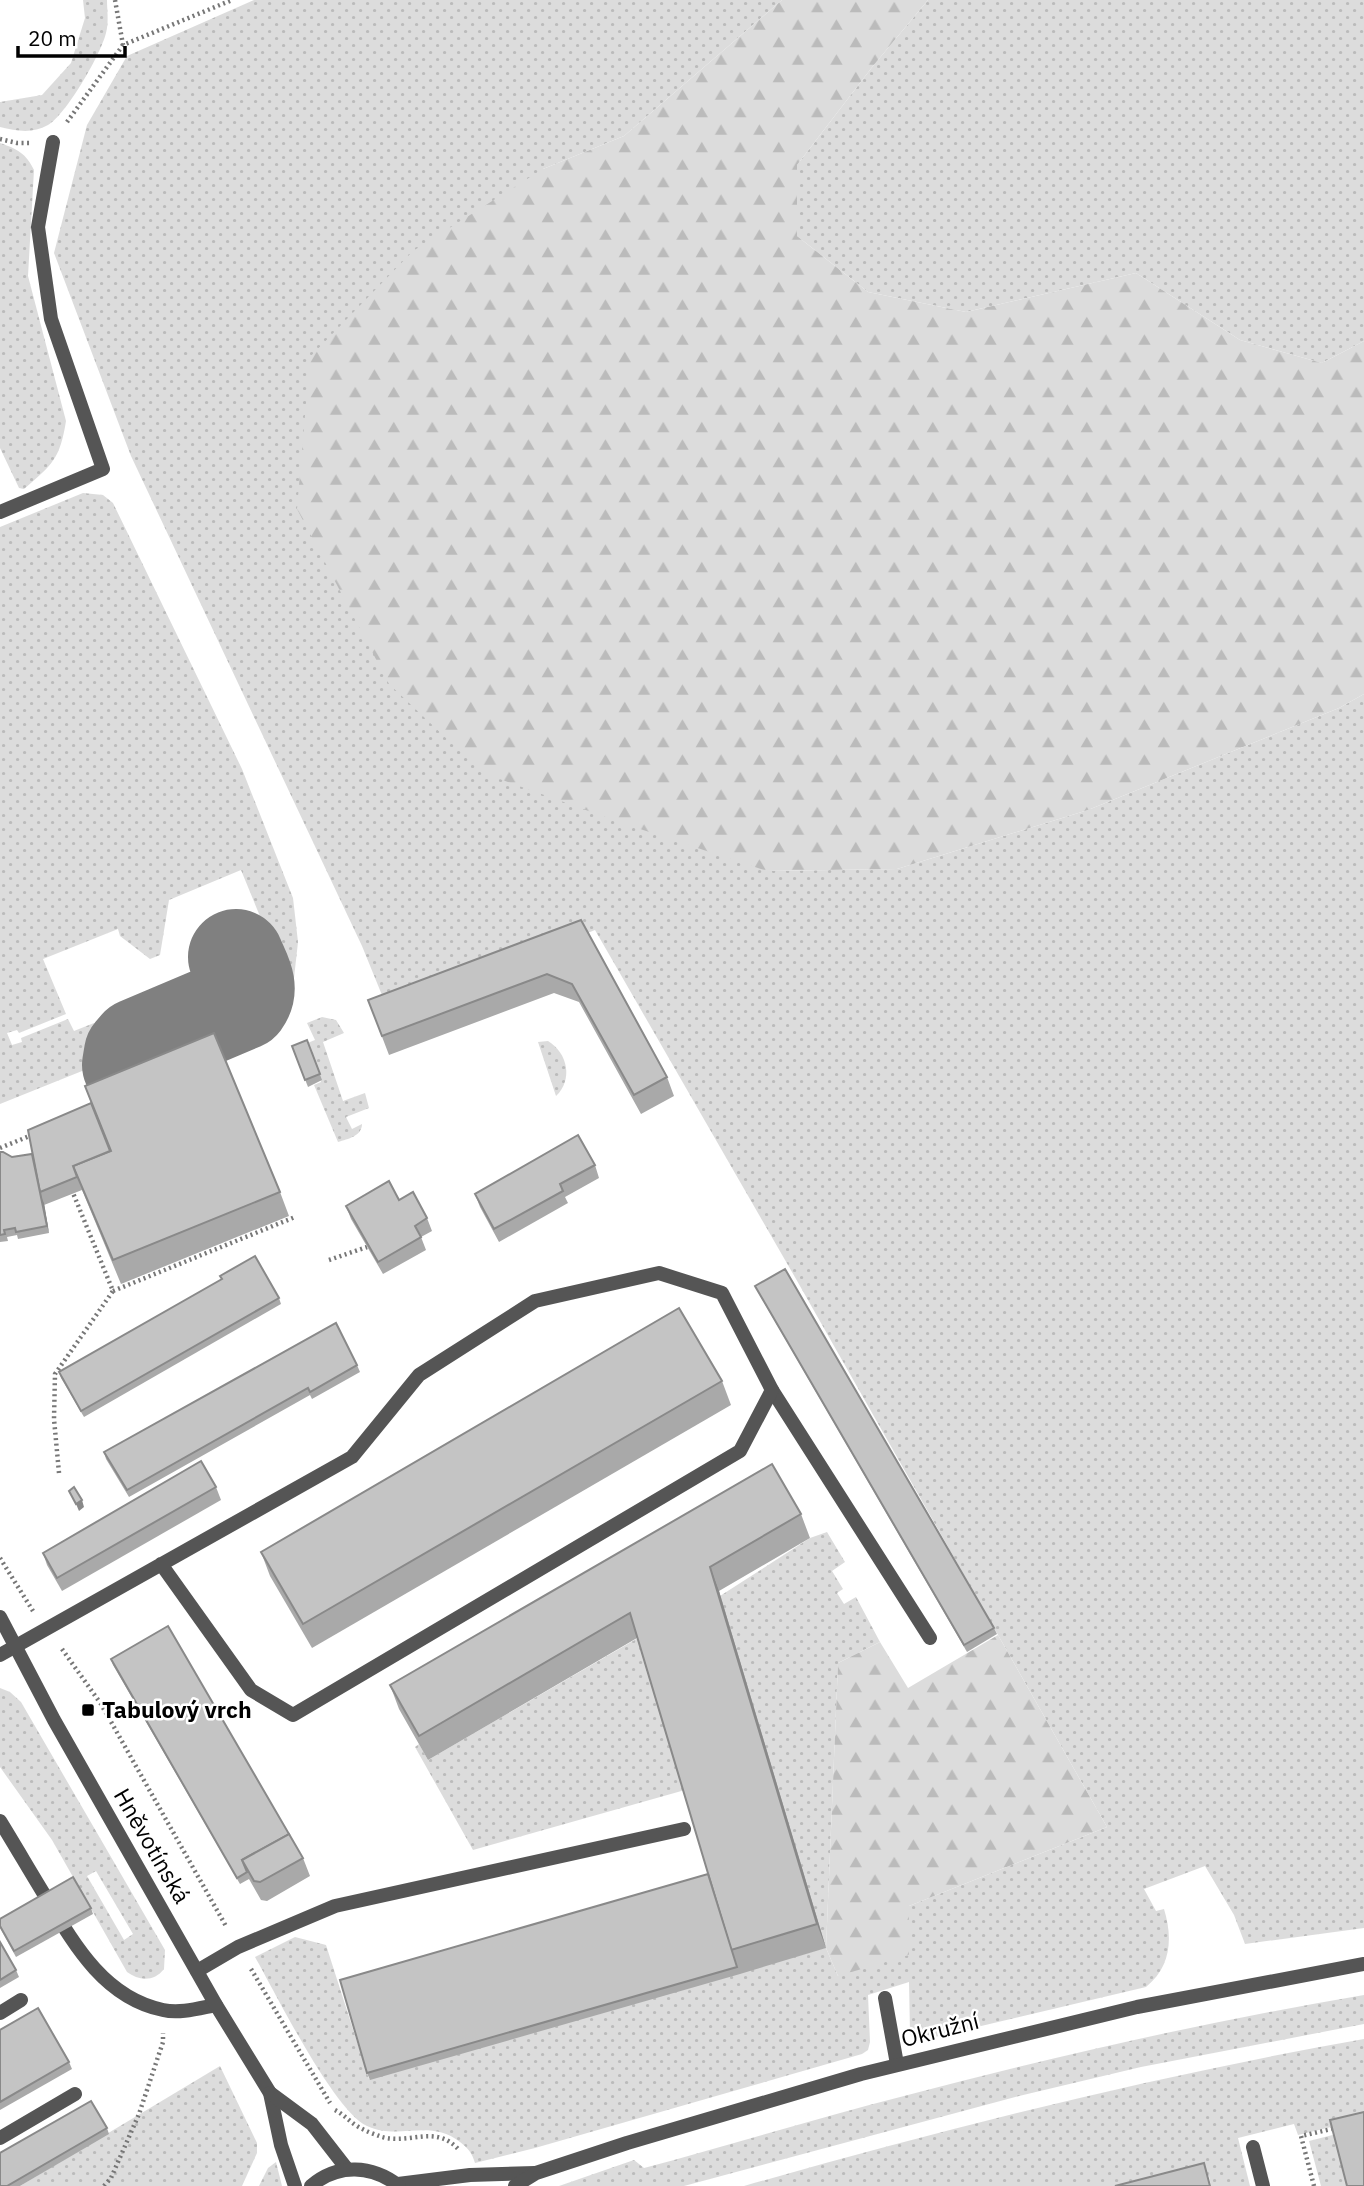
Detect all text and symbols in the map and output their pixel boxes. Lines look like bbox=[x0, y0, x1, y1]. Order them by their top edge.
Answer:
scale bar bbox=[18, 14, 124, 58]
text: 20 m bbox=[28, 24, 77, 52]
place label: Tabulový vrch bbox=[102, 1694, 252, 1724]
marker: Tabulový vrch bbox=[80, 1702, 96, 1718]
street label: Hněvotínská bbox=[108, 1783, 198, 1908]
street label: Okružní bbox=[898, 2005, 982, 2053]

